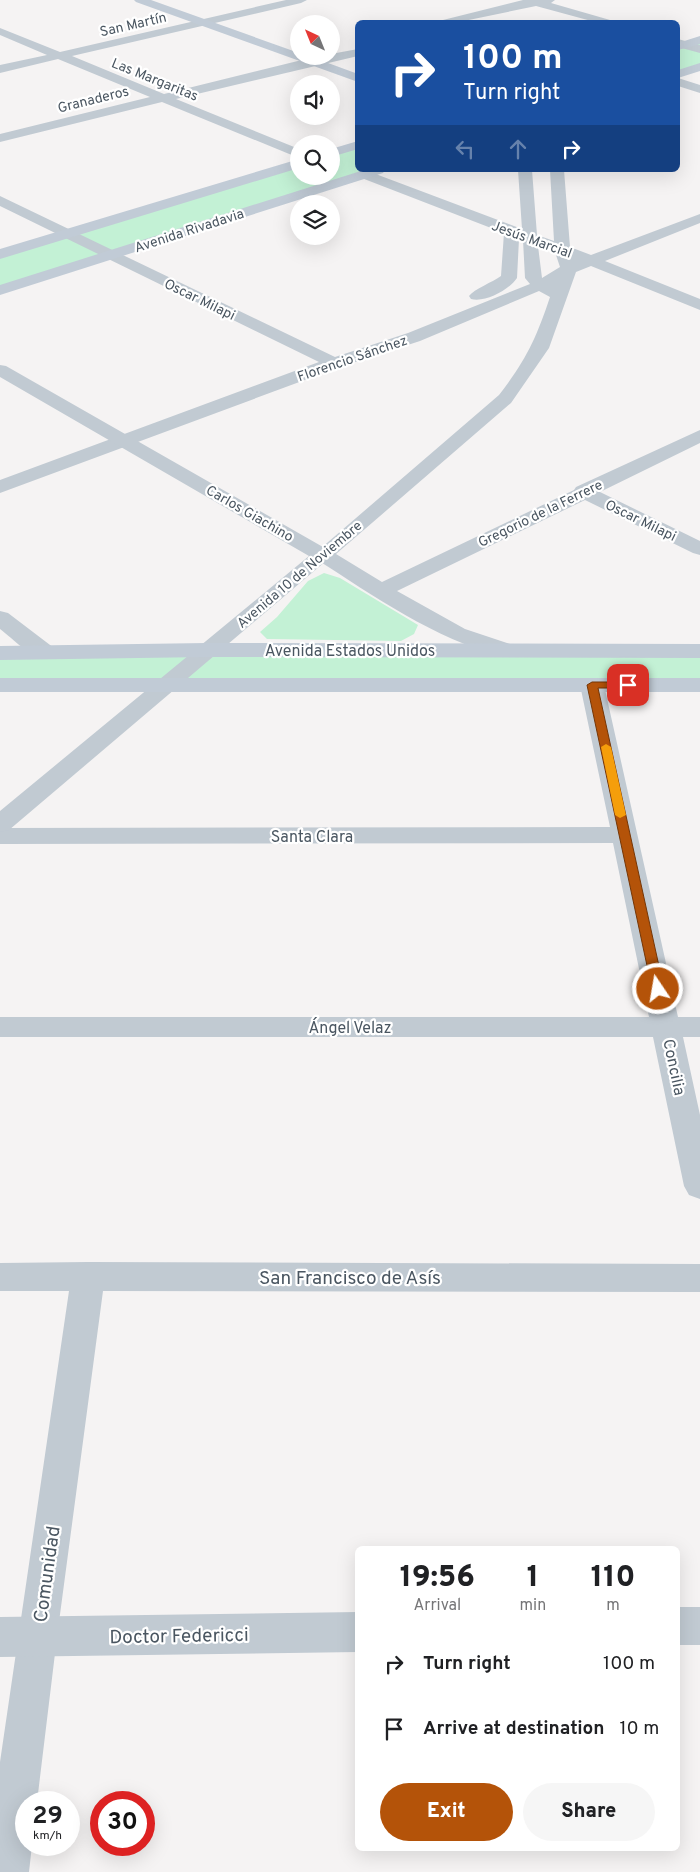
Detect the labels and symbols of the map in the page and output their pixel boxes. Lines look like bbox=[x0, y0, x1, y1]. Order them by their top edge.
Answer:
street label: San Martín bbox=[98, 10, 168, 41]
north arrow bbox=[290, 15, 340, 65]
street label: Las Margaritas bbox=[109, 55, 200, 106]
street label: Granaderos bbox=[56, 83, 131, 118]
street label: Avenida Rivadavia bbox=[133, 206, 246, 257]
street label: Jesús Marcial bbox=[489, 218, 574, 263]
street label: Oscar Milapi bbox=[161, 276, 238, 325]
street label: Florencio Sánchez bbox=[295, 333, 410, 386]
street label: Gregorio de la Ferrere bbox=[476, 477, 606, 552]
street label: Carlos Giachino bbox=[202, 482, 296, 546]
street label: Oscar Milapi bbox=[602, 497, 679, 546]
street label: Avenida 10 de Noviembre bbox=[234, 518, 366, 632]
street label: Avenida Estados Unidos bbox=[265, 642, 435, 662]
pin bbox=[607, 664, 649, 706]
street label: Santa Clara bbox=[271, 828, 353, 848]
position arrow bbox=[631, 962, 683, 1014]
street label: Ángel Velaz bbox=[308, 1017, 392, 1039]
street label: Concilia bbox=[657, 1037, 689, 1098]
street label: San Francisco de Asís bbox=[259, 1267, 441, 1291]
street label: Comunidad bbox=[29, 1525, 67, 1624]
street label: Doctor Federicci bbox=[109, 1624, 249, 1650]
speed limit sign: 30 bbox=[90, 1791, 155, 1856]

